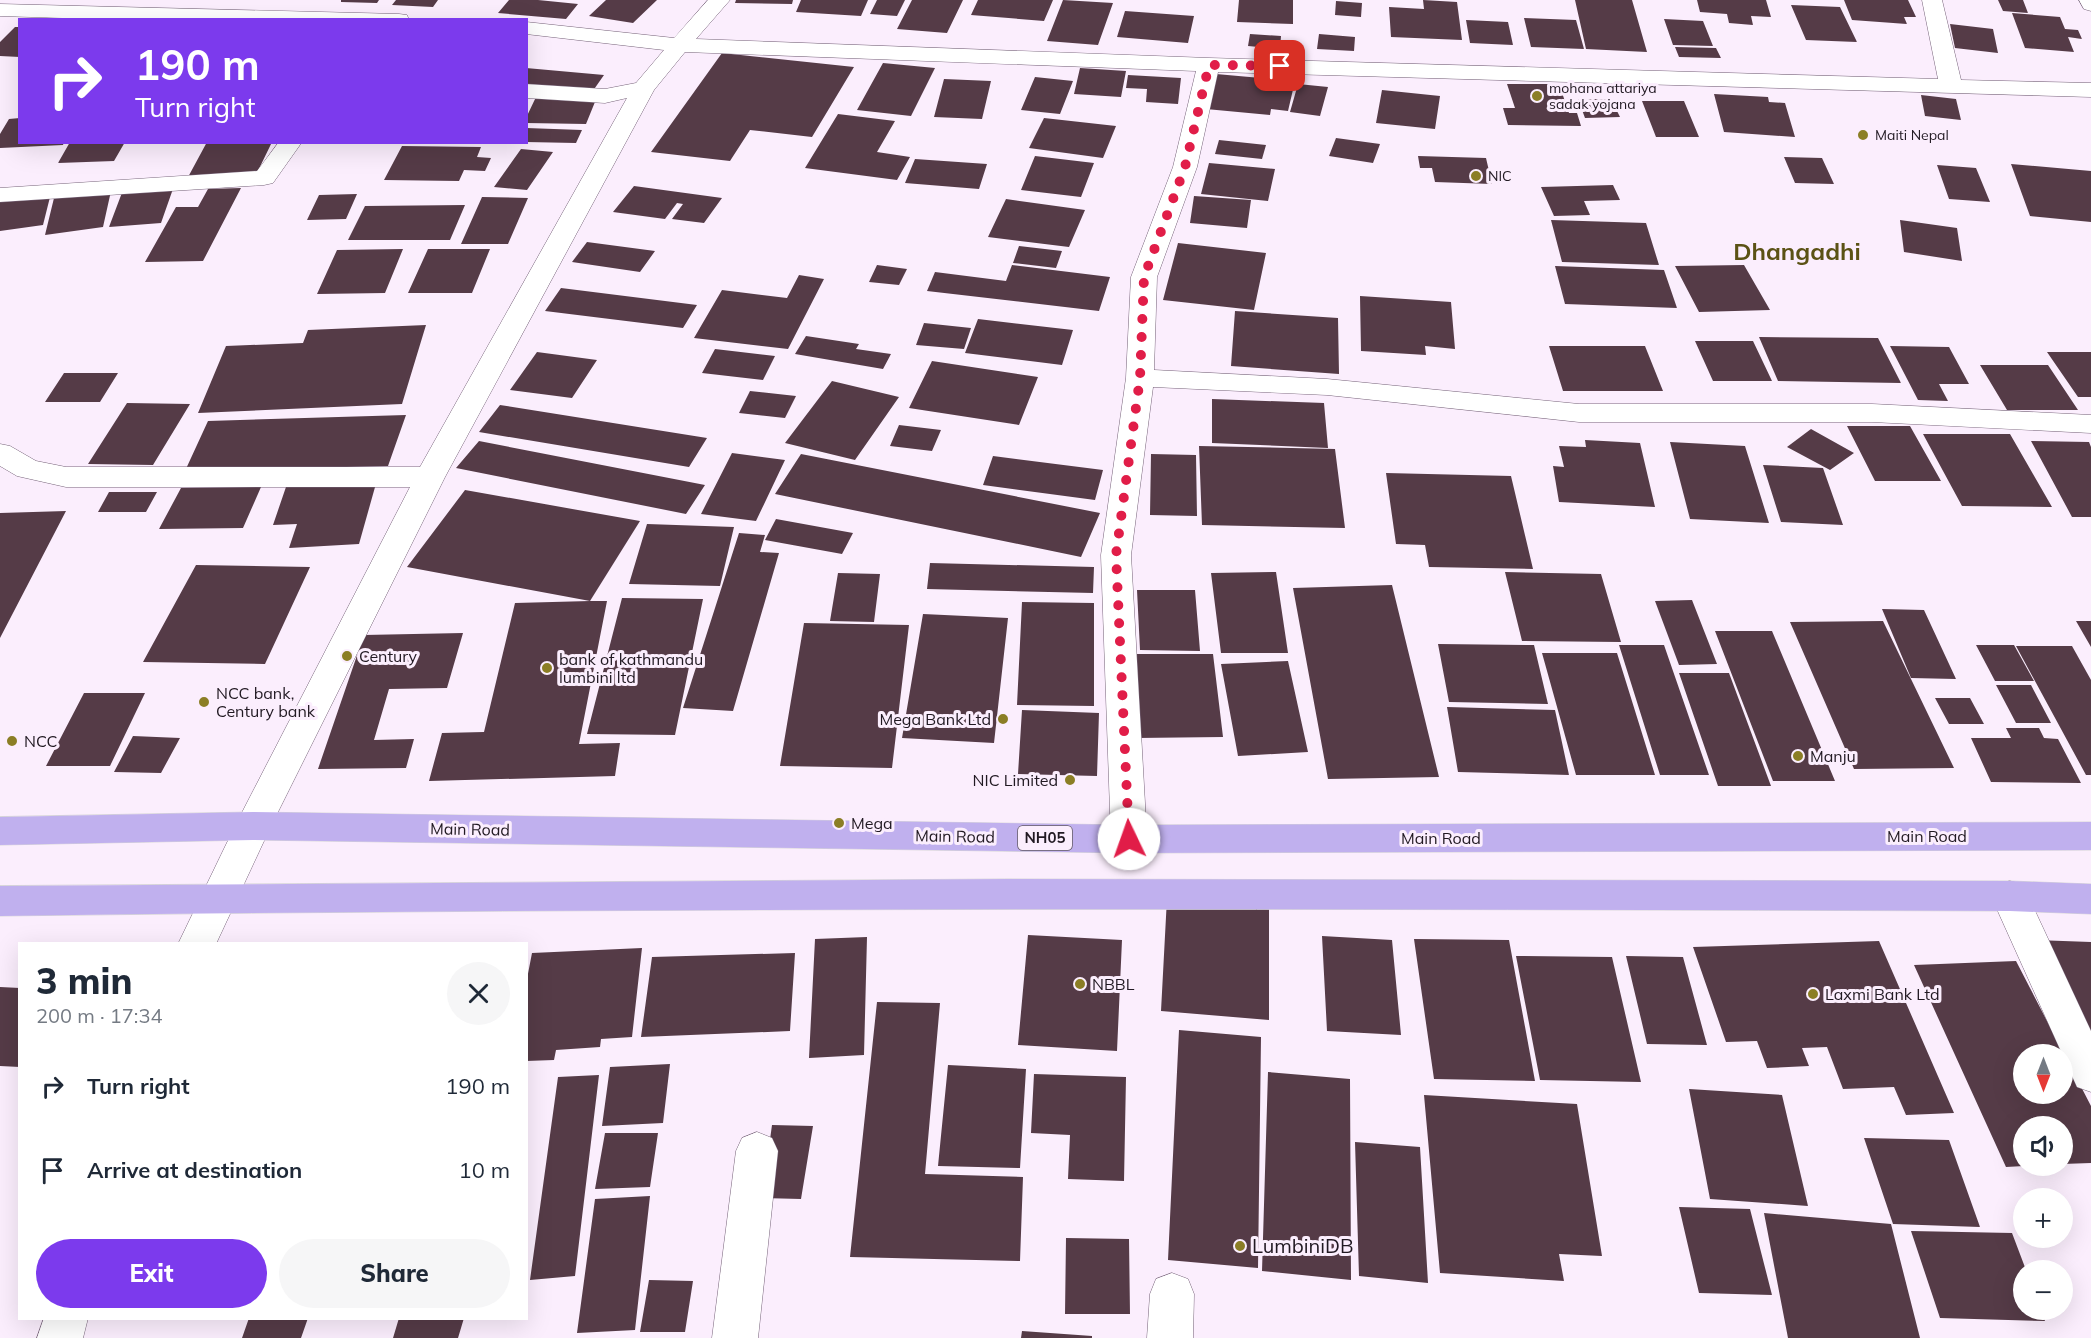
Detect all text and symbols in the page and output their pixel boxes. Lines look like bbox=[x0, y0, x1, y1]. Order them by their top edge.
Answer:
text: 190 m bbox=[135, 38, 260, 91]
pin bbox=[1254, 40, 1305, 91]
icon: right bbox=[36, 42, 114, 120]
icon: arrive bbox=[1263, 49, 1296, 82]
place label: mohana attariya sadak yojana bbox=[1549, 79, 1657, 113]
marker: mohana attariya sadak yojana bbox=[1530, 89, 1544, 103]
text: Turn right bbox=[135, 90, 255, 124]
place label: Maiti Nepal bbox=[1875, 126, 1949, 144]
marker: Maiti Nepal bbox=[1856, 128, 1870, 142]
place label: NIC bbox=[1488, 167, 1512, 185]
marker: NIC bbox=[1469, 169, 1483, 183]
district label: Dhangadhi bbox=[1733, 236, 1861, 266]
place label: Century bbox=[359, 646, 418, 666]
marker: Century bbox=[340, 649, 354, 663]
place label: bank of kathmandu lumbini ltd bbox=[559, 649, 703, 687]
marker: bank of kathmandu lumbini ltd bbox=[540, 661, 554, 675]
place label: NCC bank, Century bank bbox=[216, 683, 316, 721]
marker: NCC bank, Century bank bbox=[197, 695, 211, 709]
place label: Mega Bank Ltd bbox=[879, 709, 991, 729]
marker: Mega Bank Ltd bbox=[996, 712, 1010, 726]
place label: NCC bbox=[24, 731, 58, 751]
marker: NCC bbox=[5, 734, 19, 748]
place label: Manju bbox=[1810, 746, 1856, 766]
marker: Manju bbox=[1791, 749, 1805, 763]
place label: NIC Limited bbox=[973, 770, 1058, 790]
marker: NIC Limited bbox=[1063, 773, 1077, 787]
position arrow bbox=[1097, 807, 1161, 871]
place label: Mega bbox=[851, 813, 893, 833]
marker: Mega bbox=[832, 816, 846, 830]
street label: Main Road bbox=[430, 818, 510, 840]
street label: Main Road bbox=[915, 825, 995, 847]
road number: NH05 bbox=[1018, 826, 1072, 850]
street label: Main Road bbox=[1887, 826, 1967, 846]
street label: Main Road bbox=[1401, 828, 1481, 848]
text: 3 min bbox=[36, 958, 132, 1003]
button: close bbox=[447, 962, 510, 1025]
place label: NBBL bbox=[1092, 974, 1135, 994]
marker: NBBL bbox=[1073, 977, 1087, 991]
place label: Laxmi Bank Ltd bbox=[1825, 984, 1940, 1004]
marker: Laxmi Bank Ltd bbox=[1806, 987, 1820, 1001]
text: 200 m · 17:34 bbox=[36, 1003, 162, 1028]
north arrow bbox=[2013, 1044, 2073, 1104]
map controls bbox=[2013, 1044, 2073, 1320]
icon: right bbox=[36, 1070, 69, 1103]
text: Turn right bbox=[87, 1072, 190, 1100]
text: 190 m bbox=[445, 1072, 510, 1100]
button: sound bbox=[2013, 1116, 2073, 1176]
icon: arrive bbox=[36, 1154, 69, 1187]
text: Arrive at destination bbox=[87, 1156, 302, 1184]
text: 10 m bbox=[459, 1156, 510, 1184]
button: + bbox=[2013, 1188, 2073, 1248]
place label: LumbiniDB bbox=[1252, 1233, 1354, 1258]
button: Exit bbox=[36, 1239, 267, 1308]
button: Share bbox=[279, 1239, 510, 1308]
marker: LumbiniDB bbox=[1233, 1239, 1247, 1253]
button: − bbox=[2013, 1260, 2073, 1320]

